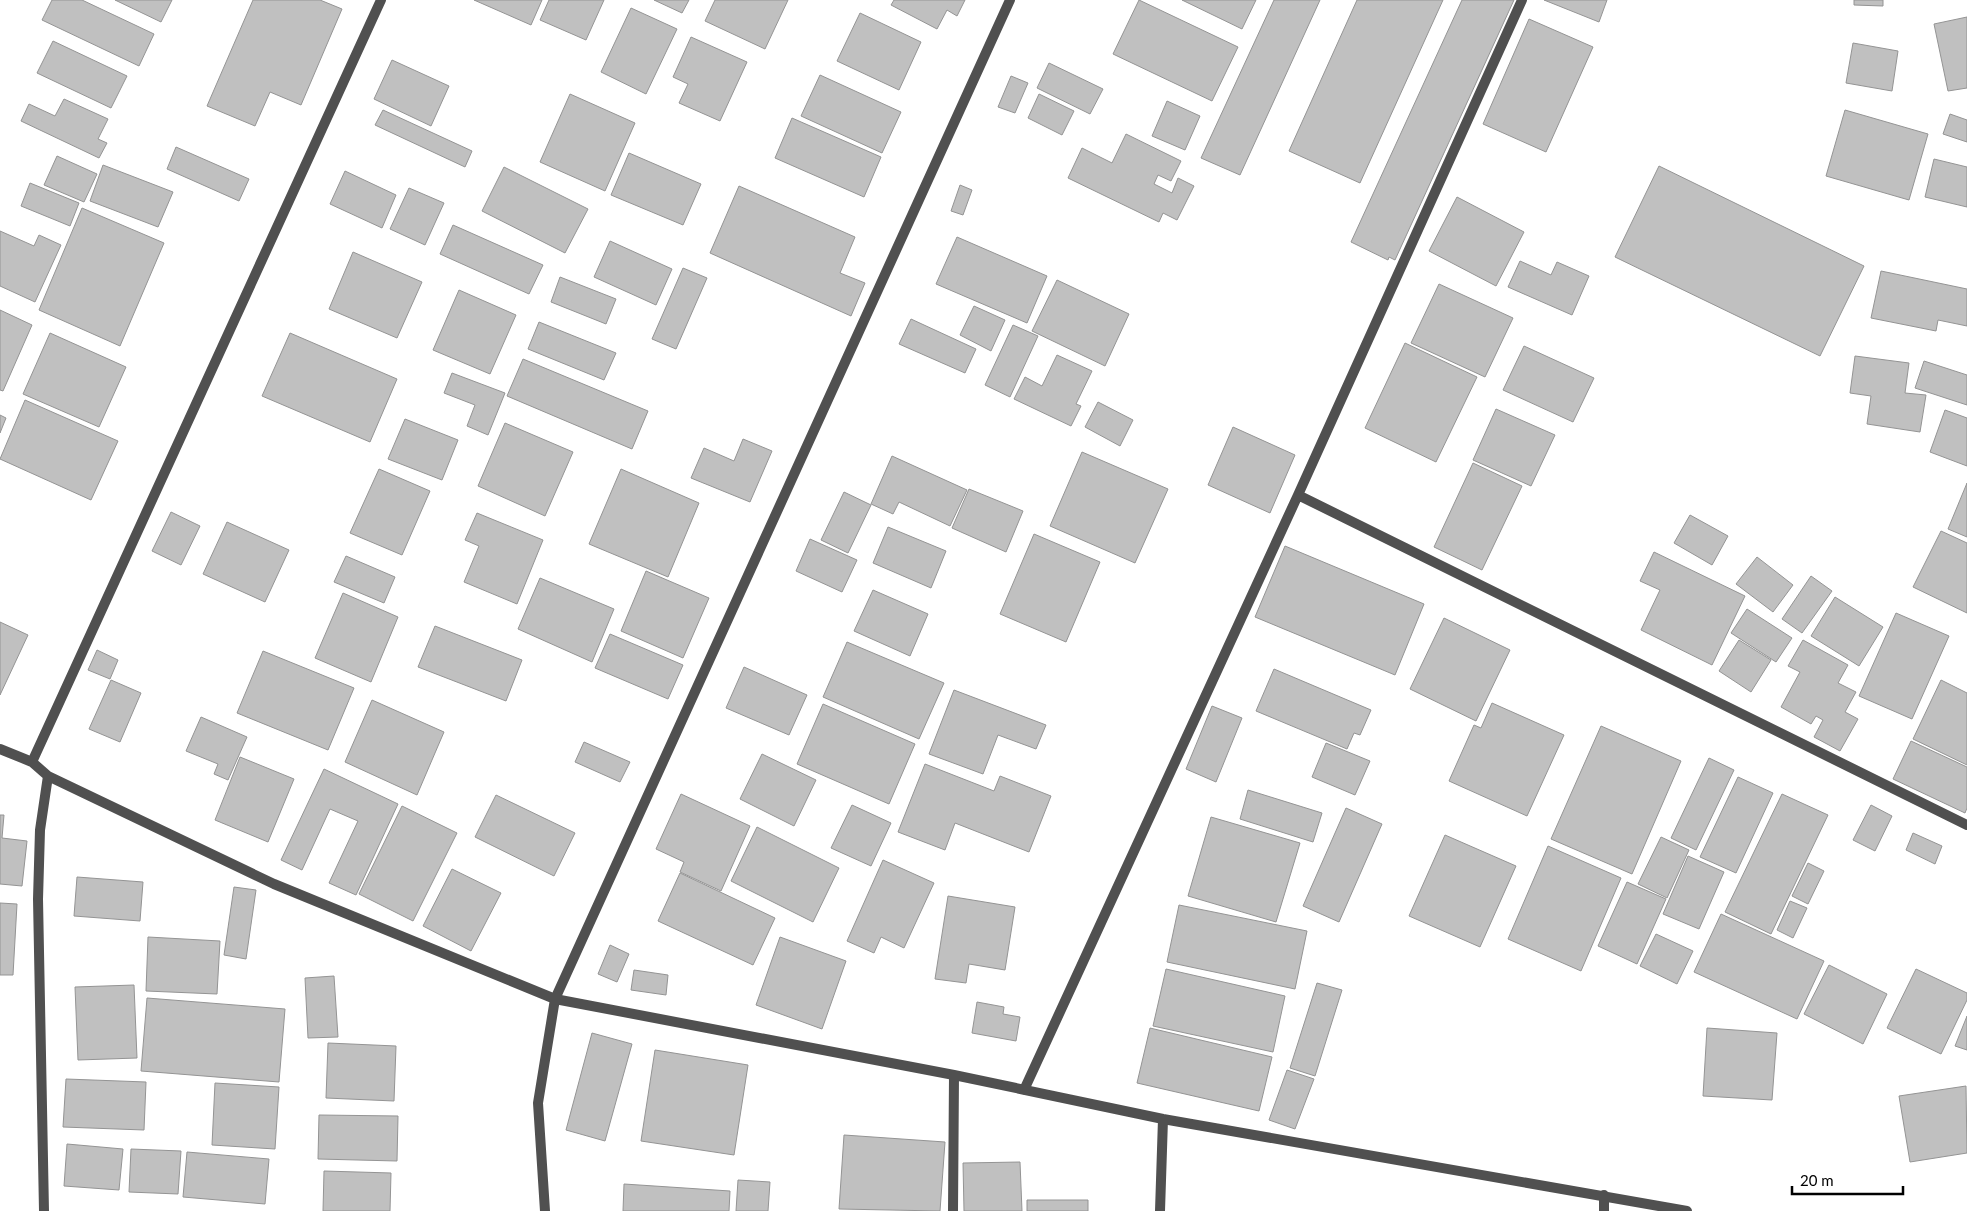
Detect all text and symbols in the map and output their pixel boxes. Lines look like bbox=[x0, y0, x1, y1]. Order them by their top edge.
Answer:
scale bar bbox=[1792, 1164, 1903, 1196]
text: 20 m bbox=[1800, 1171, 1834, 1189]

